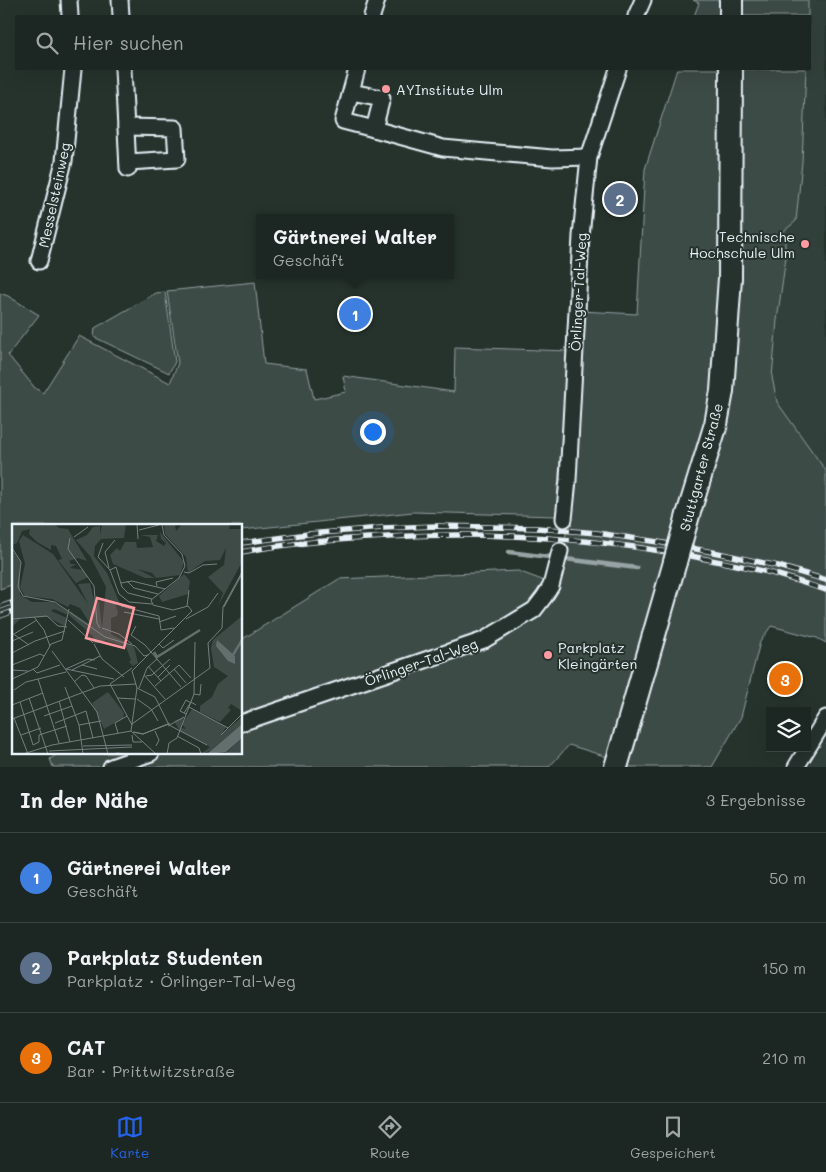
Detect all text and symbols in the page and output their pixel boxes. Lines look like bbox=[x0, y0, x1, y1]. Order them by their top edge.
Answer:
search box bbox=[15, 15, 811, 70]
icon: search bbox=[33, 29, 61, 57]
text: Hier suchen bbox=[73, 30, 184, 55]
place label: AYInstitute Ulm bbox=[396, 80, 503, 99]
marker: AYInstitute Ulm bbox=[380, 83, 392, 95]
street label: Messelsteinweg bbox=[34, 141, 74, 249]
pin: 2 bbox=[604, 180, 636, 218]
popup bbox=[256, 214, 454, 279]
text: Gärtnerei Walter bbox=[273, 224, 437, 249]
place label: Technische Hochschule Ulm bbox=[689, 227, 795, 262]
street label: Örlinger-Tal-Weg bbox=[565, 232, 591, 352]
marker: Technische Hochschule Ulm bbox=[799, 238, 811, 250]
text: Geschäft bbox=[273, 249, 344, 270]
pin: 1 bbox=[339, 295, 371, 333]
street label: Stuttgarter Straße bbox=[675, 401, 727, 533]
your location bbox=[360, 419, 386, 445]
inset map bbox=[12, 524, 242, 754]
street label: Örlinger-Tal-Weg bbox=[362, 634, 480, 690]
place label: Parkplatz Kleingärten bbox=[558, 638, 637, 673]
marker: Parkplatz Kleingärten bbox=[542, 649, 554, 661]
pin: 3 bbox=[769, 660, 801, 698]
map controls bbox=[766, 707, 811, 752]
button: layers bbox=[766, 707, 811, 752]
text: In der Nähe bbox=[20, 786, 148, 813]
text: 3 Ergebnisse bbox=[706, 789, 806, 810]
text: Gärtnerei Walter bbox=[67, 855, 231, 880]
text: 1 bbox=[32, 867, 40, 888]
text: 50 m bbox=[769, 867, 806, 888]
text: Geschäft bbox=[67, 880, 138, 901]
text: Parkplatz Studenten bbox=[67, 945, 263, 970]
text: 2 bbox=[32, 957, 40, 978]
text: 150 m bbox=[762, 957, 806, 978]
text: Parkplatz · Örlinger-Tal-Weg bbox=[67, 970, 296, 991]
text: CAT bbox=[67, 1035, 106, 1060]
text: 3 bbox=[31, 1047, 41, 1068]
text: 210 m bbox=[762, 1047, 806, 1068]
text: Bar · Prittwitzstraße bbox=[67, 1060, 235, 1081]
tab: Karte bbox=[110, 1113, 149, 1162]
tab: Route bbox=[370, 1113, 410, 1162]
tab: Gespeichert bbox=[630, 1113, 716, 1162]

